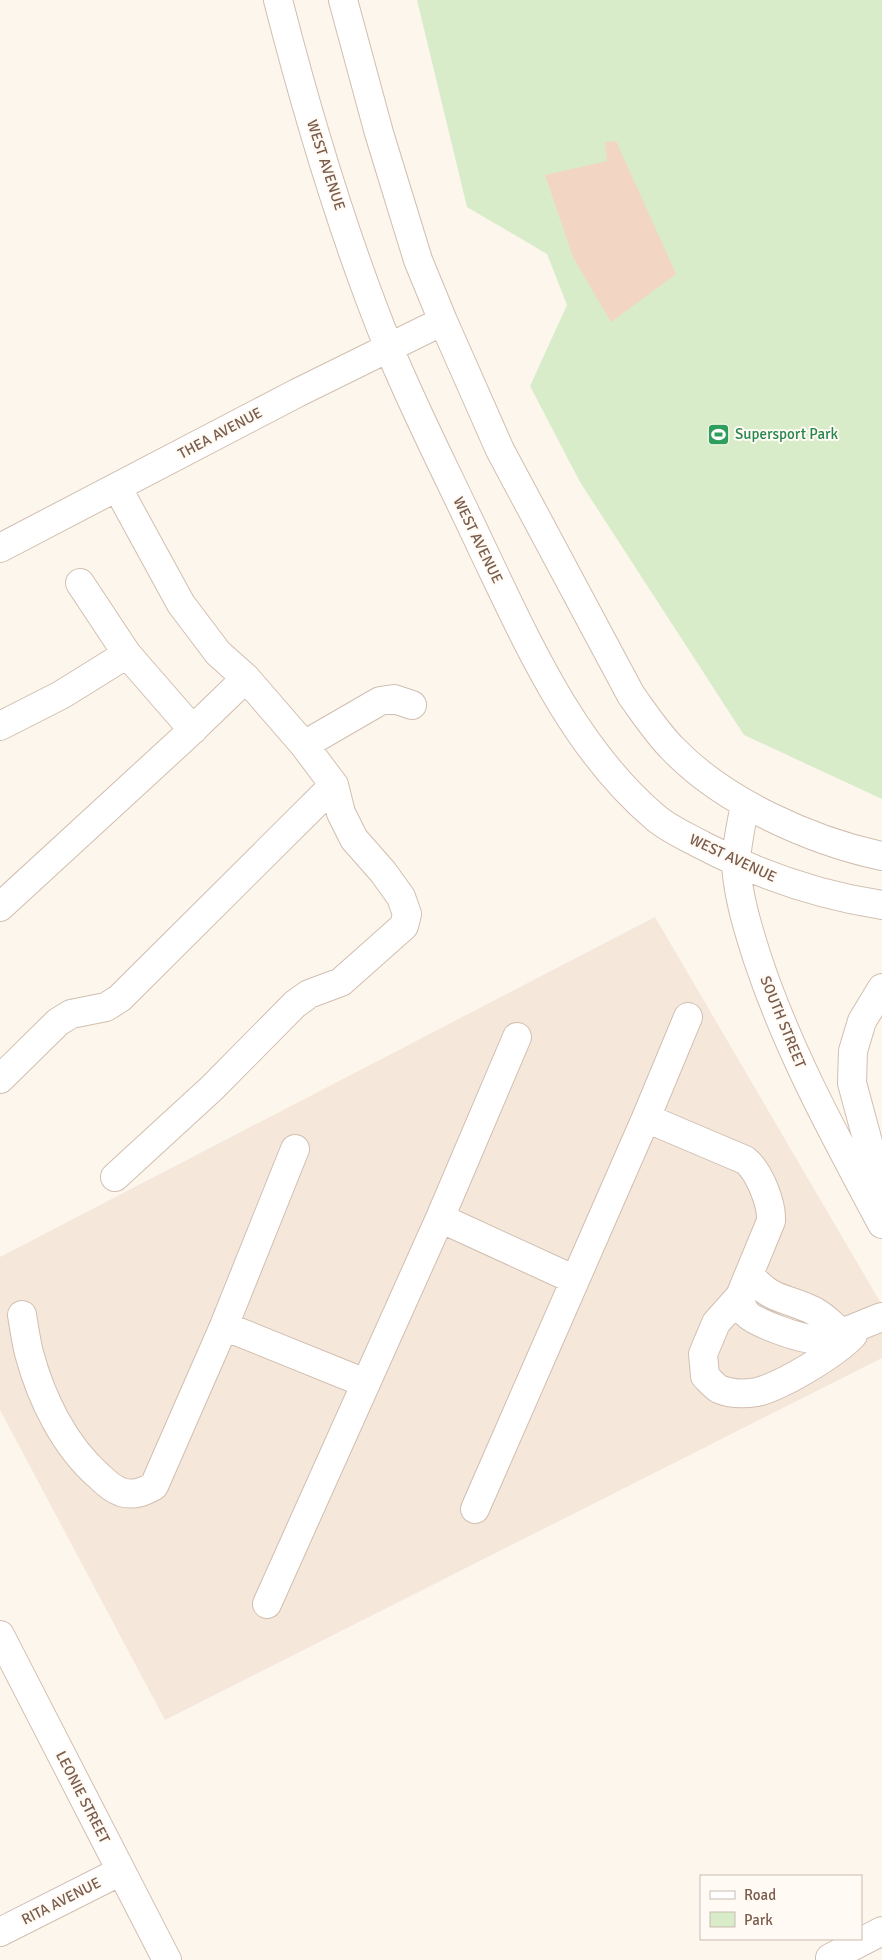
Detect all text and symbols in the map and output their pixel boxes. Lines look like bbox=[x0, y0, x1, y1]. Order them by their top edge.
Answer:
street label: WEST AVENUE bbox=[303, 117, 349, 213]
street label: THEA AVENUE bbox=[175, 403, 265, 463]
sports icon: Supersport Park bbox=[707, 422, 731, 446]
place label: Supersport Park bbox=[735, 425, 839, 443]
street label: WEST AVENUE bbox=[449, 494, 507, 586]
street label: WEST AVENUE bbox=[687, 830, 779, 886]
street label: SOUTH STREET bbox=[756, 973, 810, 1071]
street label: LEONIE STREET bbox=[52, 1748, 114, 1847]
street label: RITA AVENUE bbox=[18, 1873, 104, 1929]
legend bbox=[700, 1875, 862, 1940]
text: Road bbox=[744, 1886, 776, 1904]
text: Park bbox=[744, 1911, 773, 1929]

